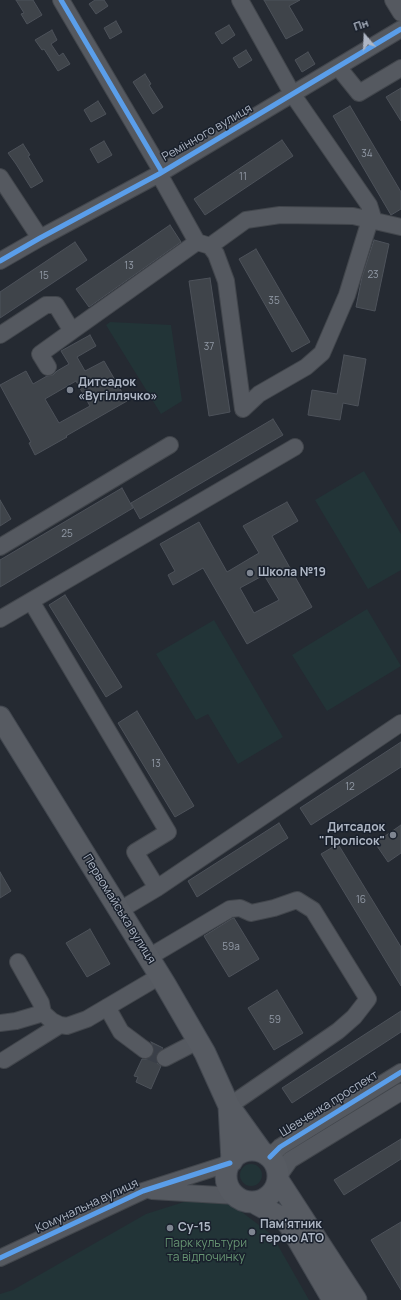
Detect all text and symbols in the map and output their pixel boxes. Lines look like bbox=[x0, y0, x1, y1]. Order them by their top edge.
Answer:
text: Пн bbox=[351, 15, 370, 34]
north arrow bbox=[345, 16, 385, 56]
street label: Ремінного вулиця bbox=[159, 101, 255, 165]
house number: 34 bbox=[361, 148, 373, 160]
house number: 11 bbox=[239, 171, 247, 183]
house number: 13 bbox=[124, 260, 134, 272]
house number: 23 bbox=[367, 269, 379, 281]
house number: 15 bbox=[39, 270, 49, 282]
house number: 35 bbox=[268, 295, 280, 307]
house number: 37 bbox=[204, 341, 214, 353]
place label: Дитсадок «Вугіллячко» bbox=[78, 376, 158, 404]
marker: Дитсадок «Вугіллячко» bbox=[65, 385, 75, 395]
house number: 25 bbox=[61, 528, 73, 540]
place label: Школа №19 bbox=[258, 566, 326, 580]
marker: Школа №19 bbox=[245, 568, 255, 578]
house number: 13 bbox=[151, 758, 161, 770]
house number: 12 bbox=[345, 781, 355, 793]
place label: Дитсадок "Пролісок" bbox=[319, 821, 385, 849]
marker: Дитсадок "Пролісок" bbox=[388, 830, 398, 840]
street label: Первомайська вулиця bbox=[79, 852, 159, 966]
house number: 16 bbox=[356, 894, 366, 906]
house number: 59а bbox=[222, 941, 240, 953]
house number: 59 bbox=[269, 1014, 281, 1026]
street label: Шевченка проспект bbox=[277, 1068, 381, 1140]
street label: Комунальна вулиця bbox=[33, 1176, 141, 1236]
place label: Пам'ятник герою АТО bbox=[260, 1218, 324, 1246]
place label: Су-15 bbox=[178, 1221, 211, 1235]
marker: Су-15 bbox=[165, 1223, 175, 1233]
marker: Пам'ятник герою АТО bbox=[247, 1227, 257, 1237]
park label: Парк культури та відпочинку bbox=[165, 1237, 247, 1265]

